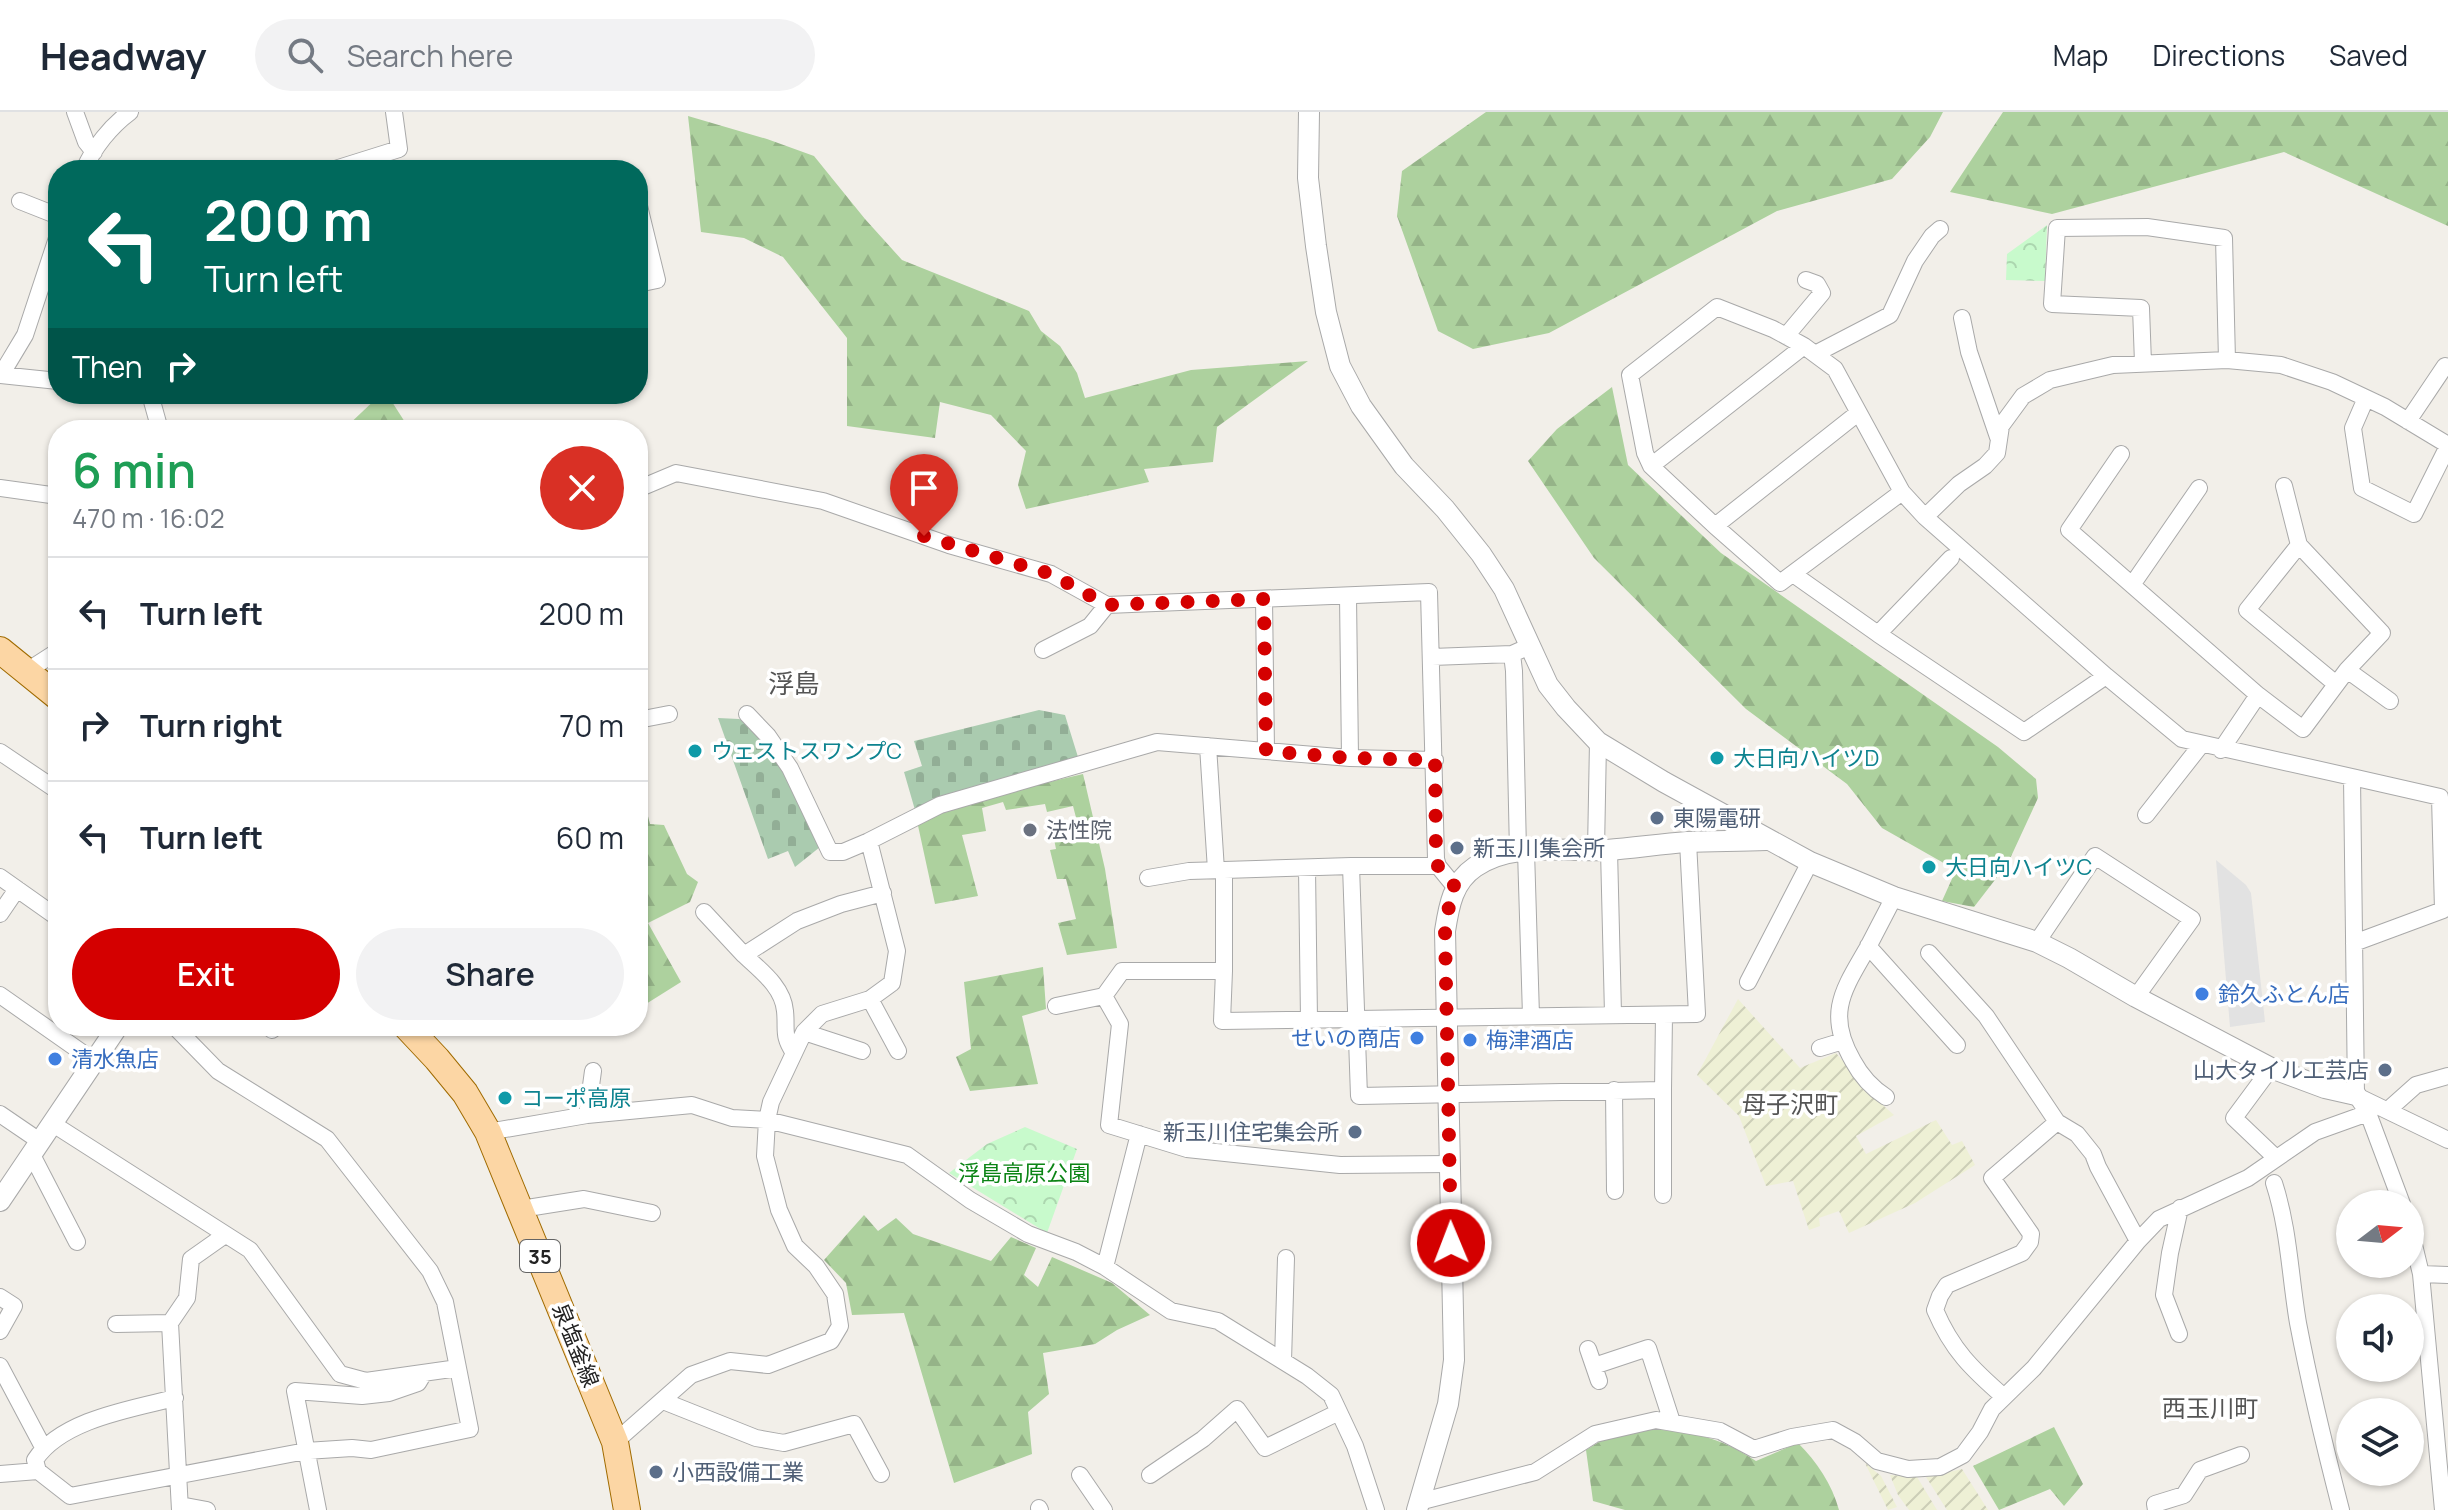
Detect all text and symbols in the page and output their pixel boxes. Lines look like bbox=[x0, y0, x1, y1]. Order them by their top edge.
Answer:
search box bbox=[255, 19, 815, 91]
text: Headway bbox=[40, 29, 207, 81]
icon: search bbox=[283, 33, 327, 77]
text: Search here bbox=[347, 35, 513, 76]
text: Map bbox=[2053, 36, 2108, 74]
text: Directions bbox=[2152, 36, 2285, 74]
text: Saved bbox=[2329, 36, 2408, 74]
text: 200 m bbox=[204, 181, 373, 258]
icon: left bbox=[72, 192, 176, 296]
text: Turn left bbox=[204, 254, 343, 303]
icon: right bbox=[159, 344, 203, 388]
text: Then bbox=[72, 346, 143, 387]
text: 6 min bbox=[72, 437, 196, 502]
button: close bbox=[540, 446, 624, 530]
pin bbox=[890, 454, 958, 536]
icon: arrive bbox=[902, 466, 946, 510]
text: 470 m · 16:02 bbox=[72, 500, 225, 536]
icon: left bbox=[72, 591, 116, 635]
text: Turn left bbox=[140, 593, 263, 634]
text: 200 m bbox=[539, 593, 624, 634]
district label: 浮島 bbox=[768, 665, 820, 701]
icon: right bbox=[72, 703, 116, 747]
text: Turn right bbox=[140, 705, 283, 746]
text: 70 m bbox=[559, 705, 624, 746]
place label: ウェストスワンプC bbox=[711, 736, 902, 766]
marker: ウェストスワンプC bbox=[686, 742, 704, 760]
place label: 大日向ハイツD bbox=[1733, 743, 1879, 773]
marker: 大日向ハイツD bbox=[1708, 749, 1726, 767]
place label: 東陽電研 bbox=[1673, 803, 1761, 833]
marker: 東陽電研 bbox=[1648, 809, 1666, 827]
icon: left bbox=[72, 815, 116, 859]
place label: 法性院 bbox=[1046, 815, 1112, 845]
text: Turn left bbox=[140, 817, 263, 858]
text: 60 m bbox=[556, 817, 624, 858]
marker: 法性院 bbox=[1021, 821, 1039, 839]
place label: 新玉川集会所 bbox=[1473, 833, 1605, 863]
marker: 新玉川集会所 bbox=[1448, 839, 1466, 857]
place label: 大日向ハイツC bbox=[1945, 852, 2092, 882]
marker: 大日向ハイツC bbox=[1920, 858, 1938, 876]
button: Exit bbox=[72, 928, 340, 1020]
button: Share bbox=[356, 928, 624, 1020]
place label: 鈴久ふとん店 bbox=[2218, 979, 2350, 1009]
marker: 鈴久ふとん店 bbox=[2193, 985, 2211, 1003]
place label: せいの商店 bbox=[1291, 1023, 1401, 1053]
place label: 梅津酒店 bbox=[1486, 1025, 1574, 1055]
marker: せいの商店 bbox=[1408, 1029, 1426, 1047]
marker: 梅津酒店 bbox=[1461, 1031, 1479, 1049]
place label: 清水魚店 bbox=[71, 1044, 159, 1074]
marker: 清水魚店 bbox=[46, 1050, 64, 1068]
place label: 山大タイル工芸店 bbox=[2193, 1055, 2369, 1085]
marker: 山大タイル工芸店 bbox=[2376, 1061, 2394, 1079]
place label: コーポ高原 bbox=[521, 1083, 631, 1113]
district label: 母子沢町 bbox=[1742, 1087, 1838, 1120]
marker: コーポ高原 bbox=[496, 1089, 514, 1107]
place label: 新玉川住宅集会所 bbox=[1163, 1117, 1339, 1147]
marker: 新玉川住宅集会所 bbox=[1346, 1123, 1364, 1141]
park label: 浮島高原公園 bbox=[958, 1158, 1090, 1188]
north arrow bbox=[2336, 1190, 2424, 1278]
map controls bbox=[2336, 1190, 2424, 1486]
position arrow bbox=[1409, 1201, 1493, 1285]
road number: 35 bbox=[520, 1240, 560, 1272]
button: sound bbox=[2336, 1294, 2424, 1382]
street label: 泉塩釜線 bbox=[546, 1299, 606, 1391]
district label: 西玉川町 bbox=[2162, 1391, 2258, 1424]
button: layers bbox=[2336, 1398, 2424, 1486]
place label: 小西設備工業 bbox=[672, 1457, 804, 1487]
marker: 小西設備工業 bbox=[647, 1463, 665, 1481]

